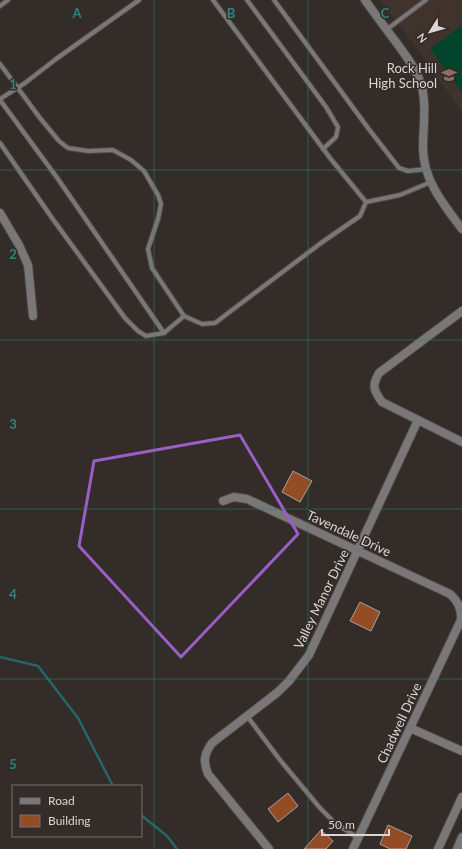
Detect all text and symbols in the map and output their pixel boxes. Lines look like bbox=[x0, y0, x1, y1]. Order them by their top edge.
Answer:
text: A bbox=[71, 5, 82, 21]
text: B bbox=[227, 5, 236, 21]
text: C bbox=[381, 5, 390, 21]
north arrow bbox=[410, 12, 450, 52]
text: N bbox=[414, 31, 429, 46]
place label: Rock Hill High School bbox=[368, 60, 437, 91]
school or university icon: Rock Hill High School bbox=[440, 66, 458, 84]
text: 1 bbox=[9, 76, 17, 92]
text: 2 bbox=[9, 246, 17, 262]
text: 3 bbox=[9, 416, 17, 432]
street label: Tavendale Drive bbox=[304, 506, 394, 560]
street label: Valley Manor Drive bbox=[290, 547, 352, 651]
text: 4 bbox=[9, 586, 17, 602]
street label: Chadwell Drive bbox=[373, 680, 425, 766]
text: 5 bbox=[9, 756, 17, 772]
legend bbox=[12, 785, 142, 837]
text: Road bbox=[48, 793, 75, 808]
scale bar bbox=[322, 811, 389, 837]
text: Building bbox=[48, 813, 91, 828]
text: 50 m bbox=[328, 817, 355, 832]

